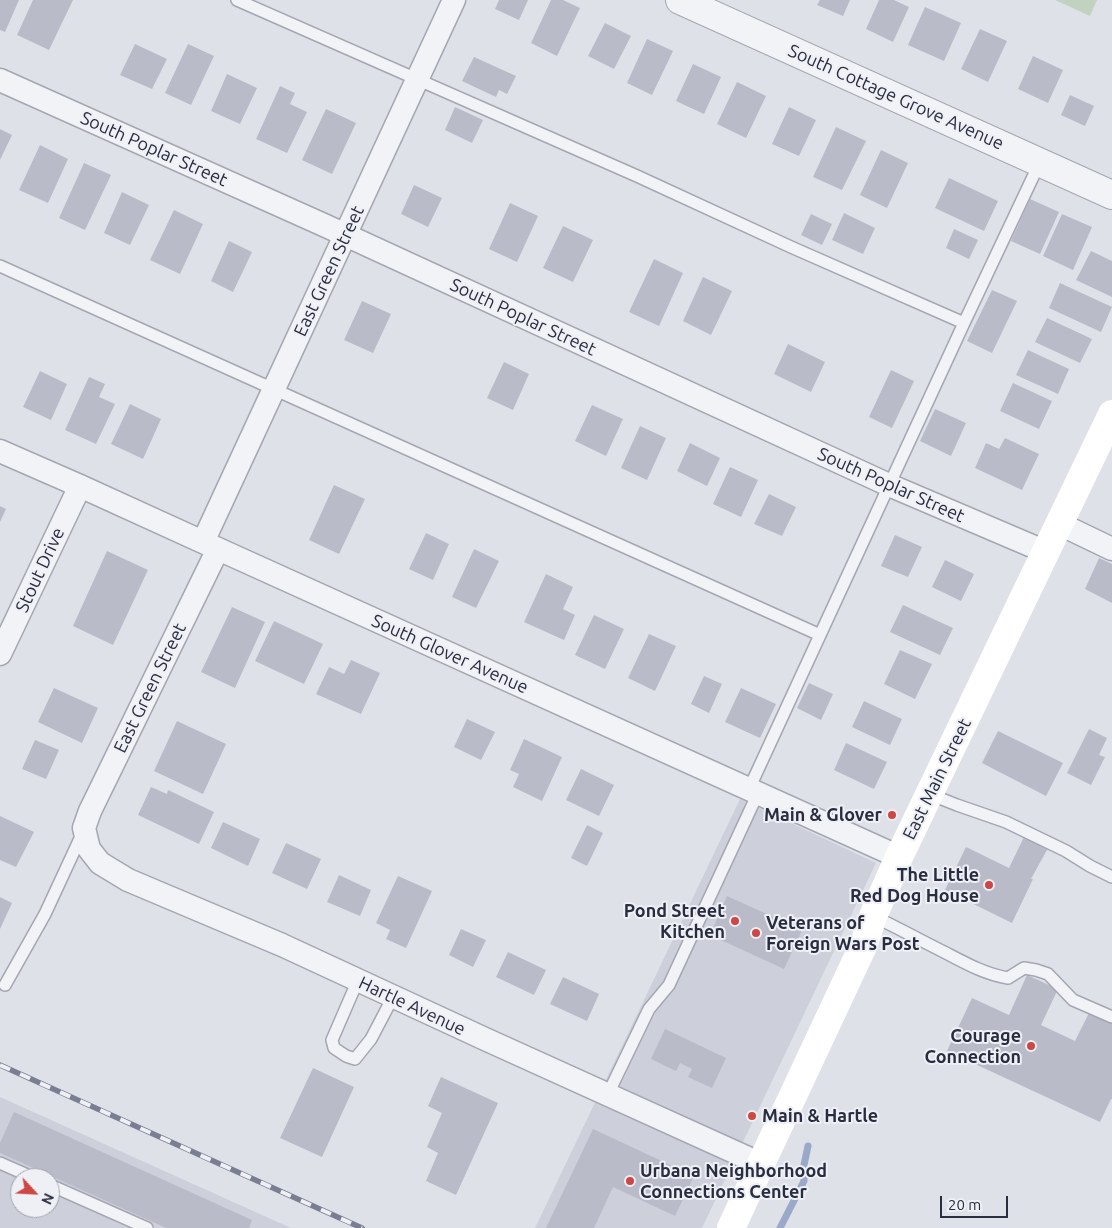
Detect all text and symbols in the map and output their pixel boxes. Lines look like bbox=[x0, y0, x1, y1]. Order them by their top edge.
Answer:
street label: South Cottage Grove Avenue bbox=[785, 40, 1007, 154]
street label: South Poplar Street bbox=[77, 107, 231, 191]
street label: East Green Street bbox=[289, 202, 369, 340]
street label: South Poplar Street bbox=[447, 274, 599, 360]
street label: South Poplar Street bbox=[814, 443, 968, 527]
street label: Stout Drive bbox=[11, 524, 69, 616]
street label: South Glover Avenue bbox=[368, 610, 532, 698]
street label: East Green Street bbox=[109, 620, 191, 756]
street label: East Main Street bbox=[898, 715, 976, 843]
place label: Main & Glover bbox=[764, 804, 882, 826]
marker: Main & Glover bbox=[886, 809, 898, 821]
place label: The Little Red Dog House bbox=[850, 864, 979, 906]
marker: The Little Red Dog House bbox=[983, 879, 995, 891]
place label: Pond Street Kitchen bbox=[624, 900, 725, 942]
place label: Veterans of Foreign Wars Post bbox=[766, 912, 919, 954]
marker: Pond Street Kitchen bbox=[729, 915, 741, 927]
marker: Veterans of Foreign Wars Post bbox=[750, 927, 762, 939]
street label: Hartle Avenue bbox=[355, 972, 469, 1040]
place label: Courage Connection bbox=[924, 1025, 1021, 1068]
marker: Courage Connection bbox=[1025, 1040, 1037, 1052]
place label: Main & Hartle bbox=[762, 1105, 878, 1127]
marker: Main & Hartle bbox=[746, 1110, 758, 1122]
place label: Urbana Neighborhood Connections Center bbox=[640, 1160, 827, 1202]
north arrow bbox=[10, 1168, 60, 1218]
marker: Urbana Neighborhood Connections Center bbox=[624, 1175, 636, 1187]
scale bar bbox=[942, 1186, 1010, 1218]
text: N bbox=[38, 1191, 57, 1207]
text: 20 m bbox=[948, 1196, 981, 1213]

